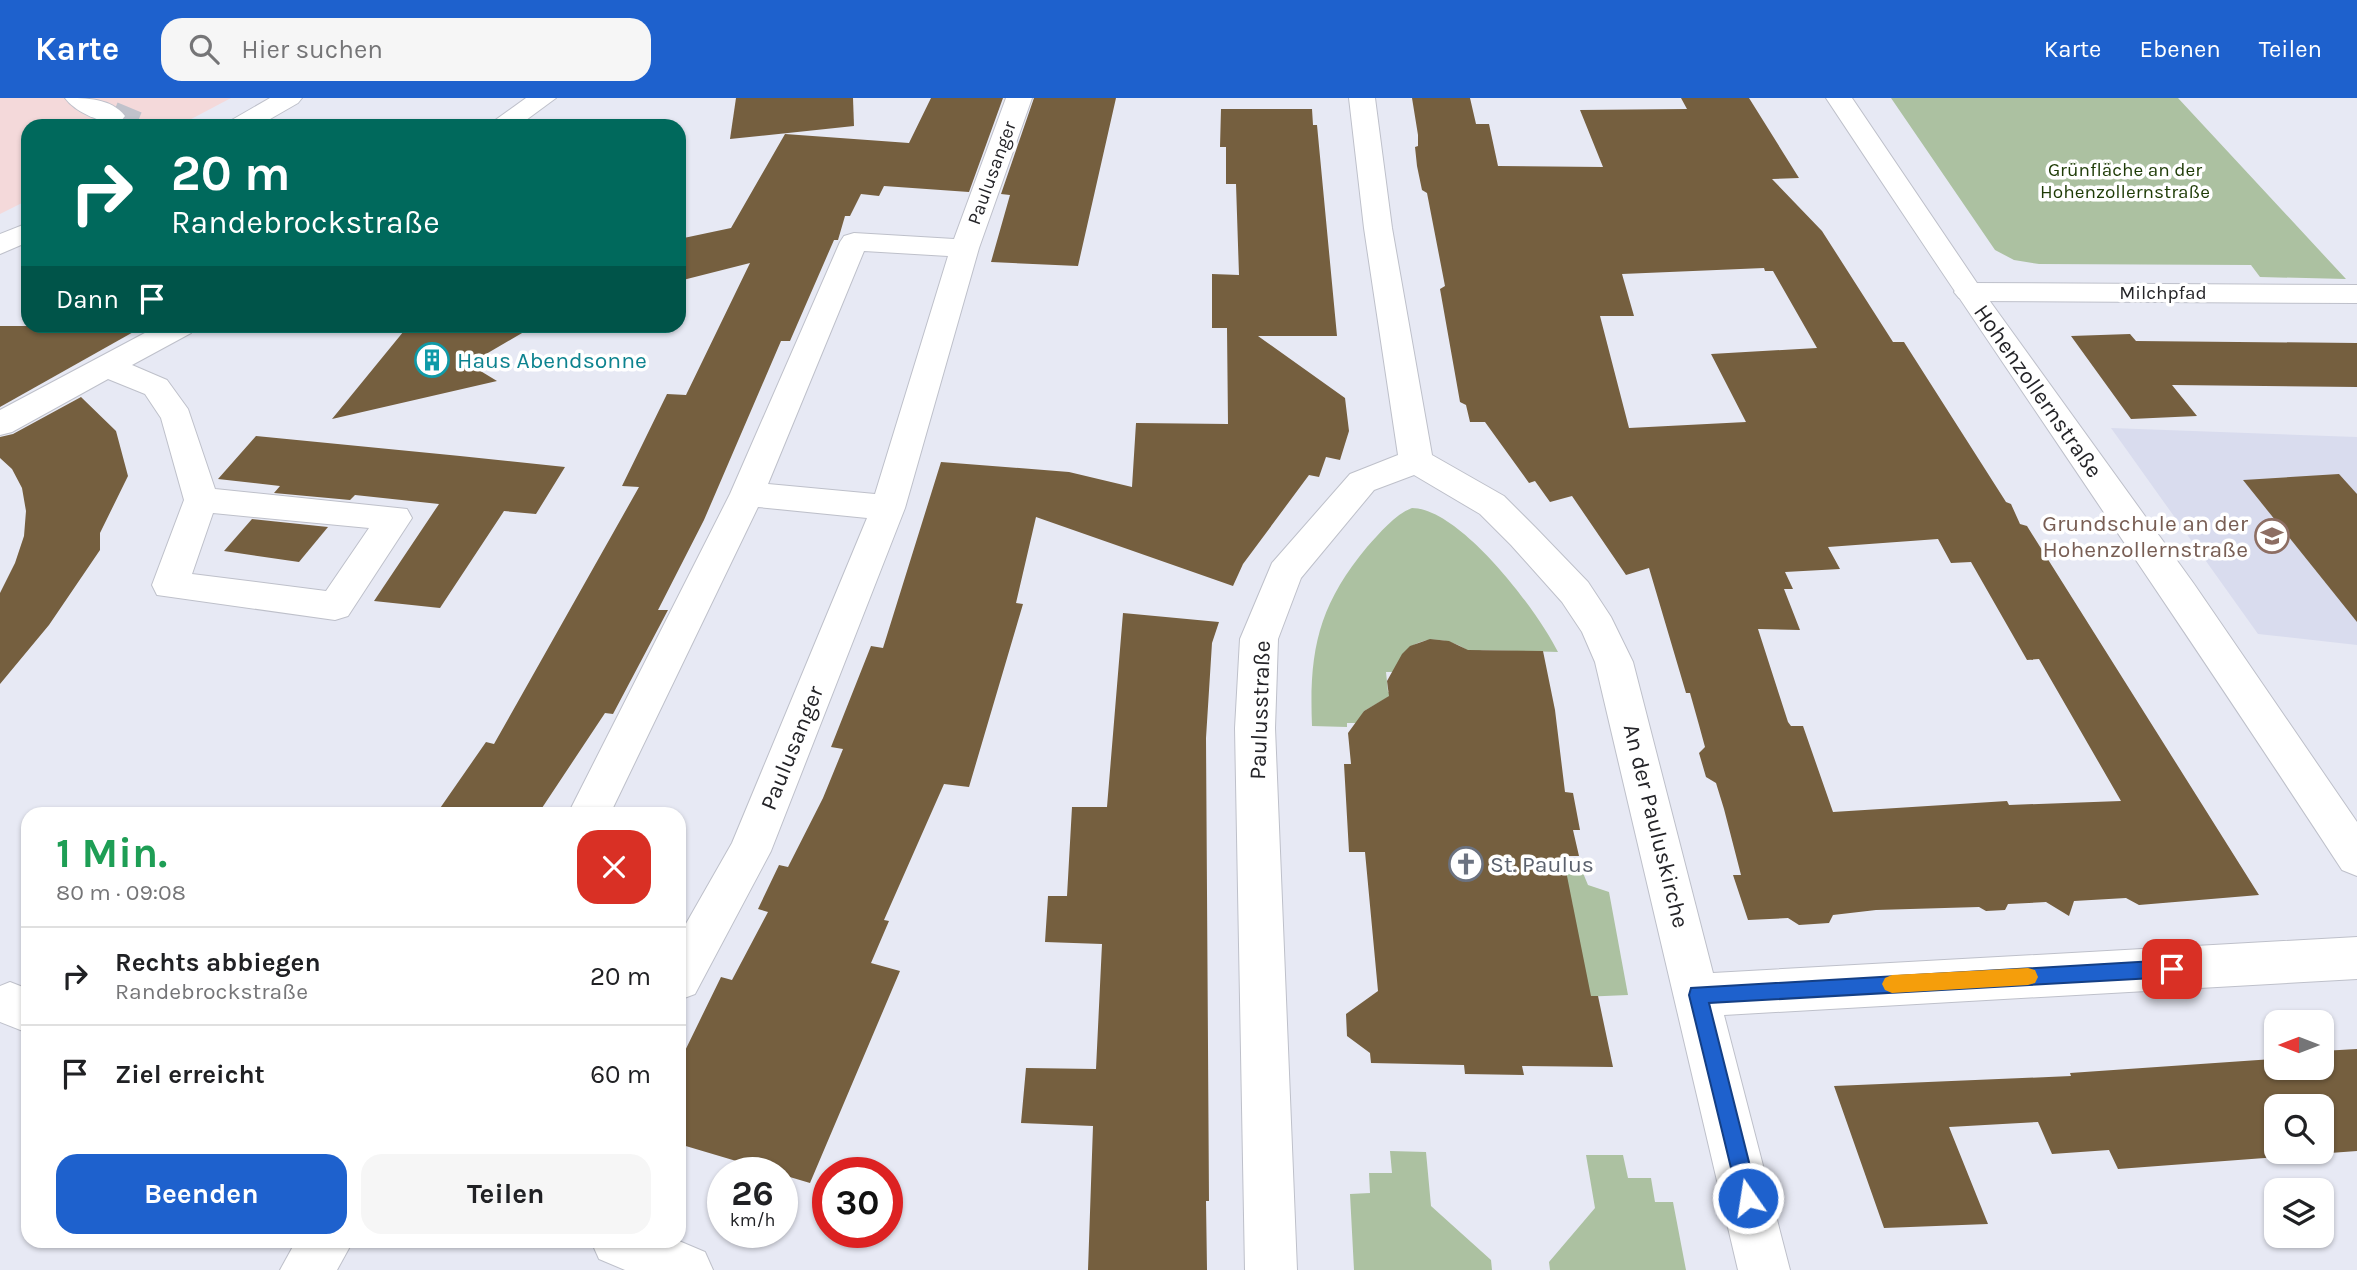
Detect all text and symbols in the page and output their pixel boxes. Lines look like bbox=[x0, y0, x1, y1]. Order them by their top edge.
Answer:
search box bbox=[161, 18, 651, 81]
text: Karte bbox=[35, 30, 119, 68]
icon: search bbox=[185, 30, 223, 68]
text: Hier suchen bbox=[241, 34, 383, 65]
text: Karte bbox=[2044, 35, 2101, 63]
text: Ebenen bbox=[2139, 35, 2221, 63]
text: Teilen bbox=[2259, 35, 2322, 63]
street label: Paulusanger bbox=[963, 118, 1021, 228]
text: 20 m bbox=[171, 145, 291, 202]
icon: right bbox=[56, 147, 147, 238]
park label: Grünfläche an der Hohenzollernstraße bbox=[2040, 159, 2210, 203]
text: Randebrockstraße bbox=[171, 204, 440, 241]
icon: arrive bbox=[133, 280, 171, 318]
street label: Milchpfad bbox=[2119, 282, 2207, 304]
text: Dann bbox=[56, 284, 119, 315]
street label: Hohenzollernstraße bbox=[1968, 299, 2108, 483]
building icon: Haus Abendsonne bbox=[413, 341, 451, 379]
place label: Haus Abendsonne bbox=[457, 347, 647, 374]
place label: Grundschule an der Hohenzollernstraße bbox=[2042, 510, 2249, 563]
school or university icon: Grundschule an der Hohenzollernstraße bbox=[2253, 517, 2291, 555]
street label: Paulusstraße bbox=[1244, 640, 1276, 780]
street label: Paulusanger bbox=[755, 681, 829, 814]
street label: An der Pauluskirche bbox=[1618, 721, 1694, 931]
text: 1 Min. bbox=[56, 828, 167, 878]
button: close bbox=[577, 830, 651, 904]
church icon: St. Paulus bbox=[1447, 845, 1485, 883]
place label: St. Paulus bbox=[1490, 851, 1594, 878]
text: 80 m · 09:08 bbox=[56, 879, 186, 906]
pin bbox=[2142, 939, 2202, 999]
text: Rechts abbiegen bbox=[115, 947, 321, 978]
icon: arrive bbox=[2153, 950, 2191, 988]
icon: right bbox=[56, 957, 94, 995]
text: 20 m bbox=[590, 961, 651, 992]
text: Randebrockstraße bbox=[115, 978, 308, 1005]
north arrow bbox=[2264, 1010, 2334, 1080]
map controls bbox=[2264, 1010, 2334, 1248]
icon: arrive bbox=[56, 1055, 94, 1093]
text: Ziel erreicht bbox=[115, 1059, 265, 1090]
text: 60 m bbox=[590, 1059, 651, 1090]
button: search bbox=[2264, 1094, 2334, 1164]
button: Beenden bbox=[56, 1154, 347, 1234]
button: Teilen bbox=[361, 1154, 651, 1234]
speed limit sign: 30 bbox=[812, 1157, 903, 1248]
position arrow bbox=[1711, 1161, 1785, 1235]
text: 26 bbox=[731, 1173, 774, 1214]
button: layers bbox=[2264, 1178, 2334, 1248]
text: km/h bbox=[730, 1209, 775, 1231]

